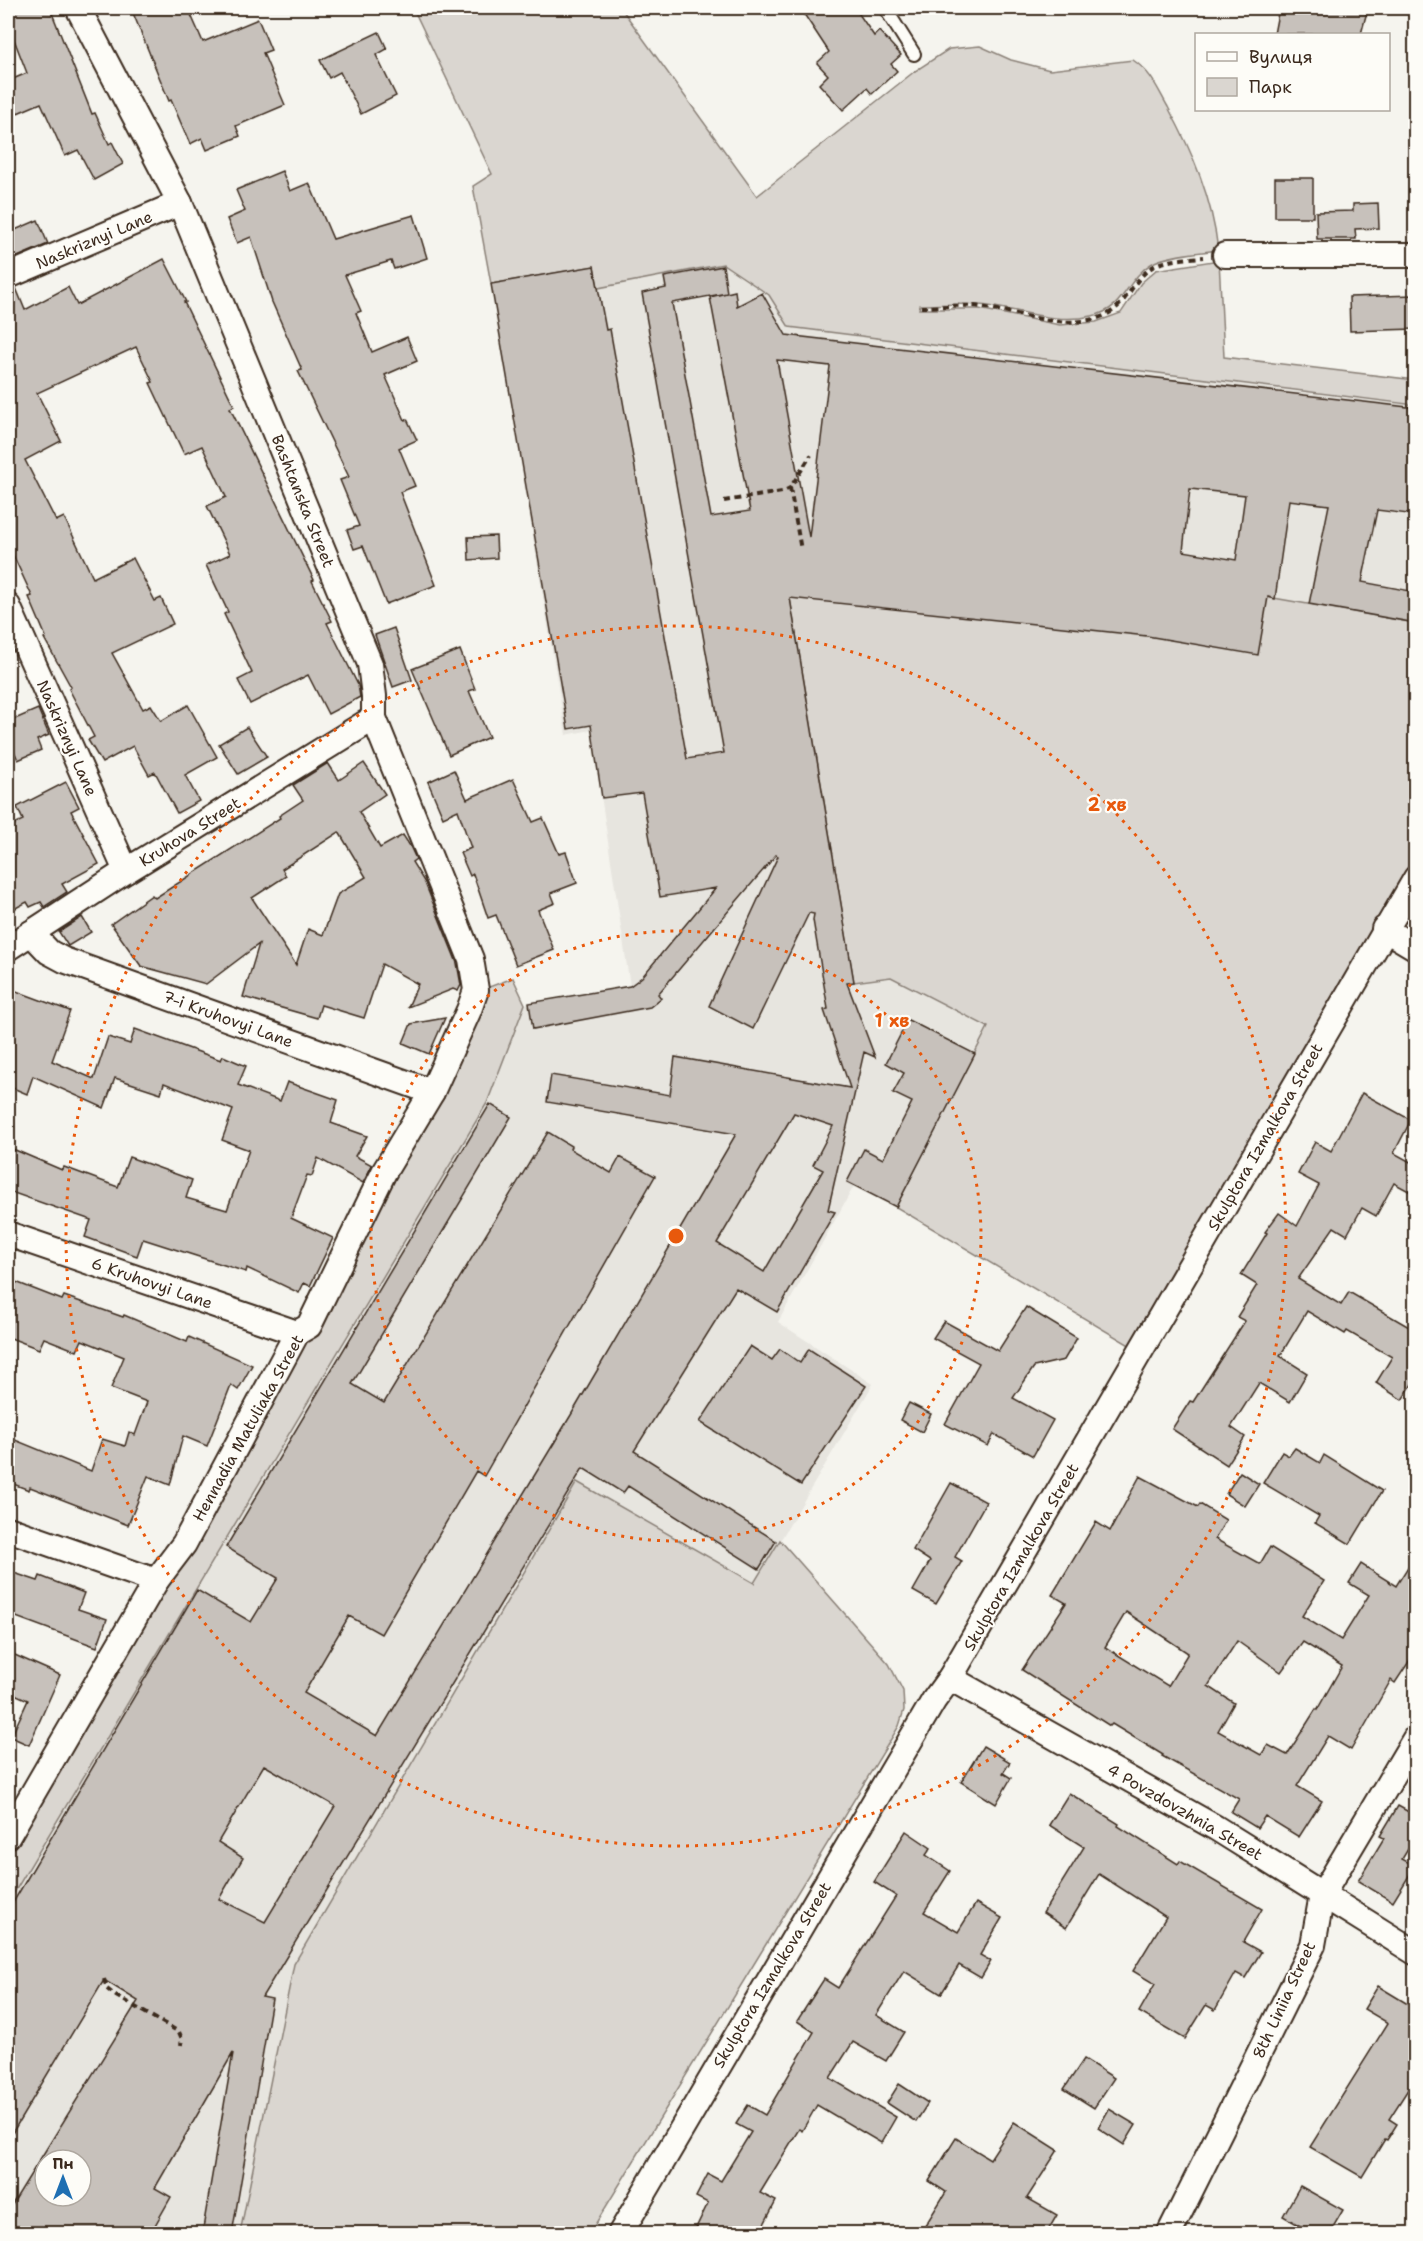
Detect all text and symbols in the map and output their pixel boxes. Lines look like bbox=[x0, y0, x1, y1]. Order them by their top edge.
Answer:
legend bbox=[1195, 33, 1390, 111]
text: Вулиця bbox=[1249, 45, 1313, 69]
text: Парк bbox=[1249, 75, 1292, 99]
street label: Naskriznyi Lane bbox=[32, 206, 156, 274]
street label: Bashtanska Street bbox=[267, 431, 339, 571]
street label: Naskriznyi Lane bbox=[32, 677, 102, 799]
street label: Kruhova Street bbox=[135, 792, 245, 872]
text: 2 хв bbox=[1087, 793, 1127, 817]
street label: 7-i Kruhovyi Lane bbox=[160, 986, 296, 1052]
text: 1 хв bbox=[875, 1009, 909, 1033]
street label: Skulptora Izmalkova Street bbox=[1203, 1039, 1327, 1235]
centre of rings bbox=[666, 1226, 686, 1246]
street label: 6 Kruhovyi Lane bbox=[89, 1252, 215, 1314]
street label: Hennadia Matuliaka Street bbox=[188, 1331, 308, 1525]
street label: Skulptora Izmalkova Street bbox=[959, 1459, 1083, 1655]
street label: 4 Povzdovzhnia Street bbox=[1104, 1759, 1266, 1865]
street label: Skulptora Izmalkova Street bbox=[708, 1878, 836, 2072]
street label: 8th Liniia Street bbox=[1248, 1938, 1320, 2062]
north arrow bbox=[33, 2148, 93, 2208]
text: Пн bbox=[52, 2153, 74, 2174]

